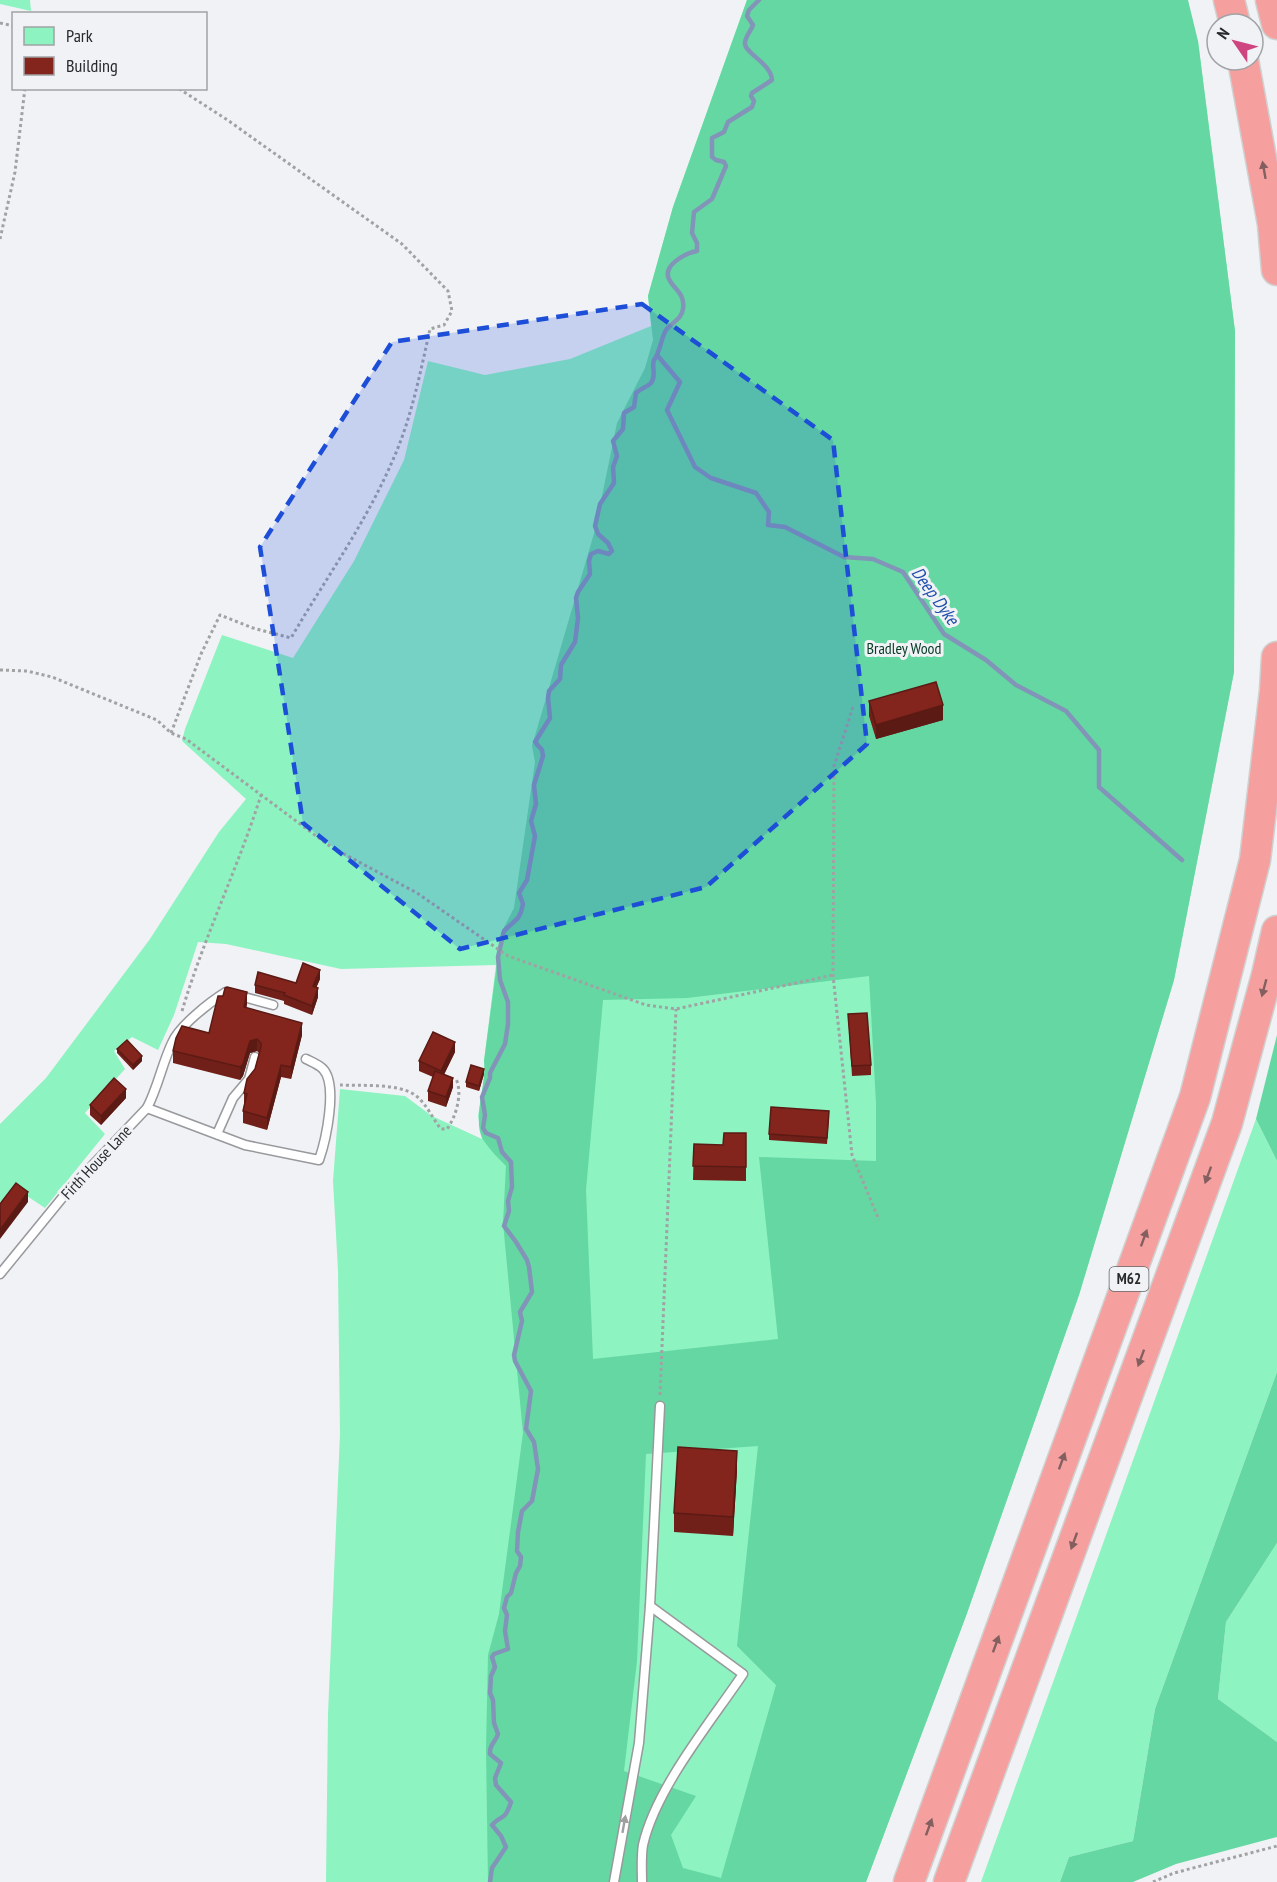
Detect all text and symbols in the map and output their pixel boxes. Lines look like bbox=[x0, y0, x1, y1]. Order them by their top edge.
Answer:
legend bbox=[12, 12, 207, 90]
north arrow bbox=[1205, 12, 1265, 72]
text: Park bbox=[66, 24, 93, 47]
text: N bbox=[1212, 24, 1233, 43]
text: Building bbox=[66, 54, 118, 77]
one-way arrow bbox=[1259, 161, 1268, 180]
water label: Deep Dyke bbox=[907, 562, 965, 630]
park label: Bradley Wood bbox=[867, 638, 942, 658]
one-way arrow bbox=[1258, 979, 1268, 997]
street label: Firth House Lane bbox=[57, 1121, 135, 1203]
one-way arrow bbox=[1203, 1166, 1213, 1184]
one-way arrow bbox=[1139, 1229, 1149, 1247]
road number: M62 bbox=[1110, 1267, 1148, 1291]
one-way arrow bbox=[1136, 1349, 1146, 1367]
one-way arrow bbox=[1058, 1452, 1068, 1470]
one-way arrow bbox=[1069, 1532, 1078, 1550]
one-way arrow bbox=[991, 1635, 1001, 1653]
one-way arrow bbox=[620, 1815, 629, 1834]
one-way arrow bbox=[924, 1818, 934, 1836]

